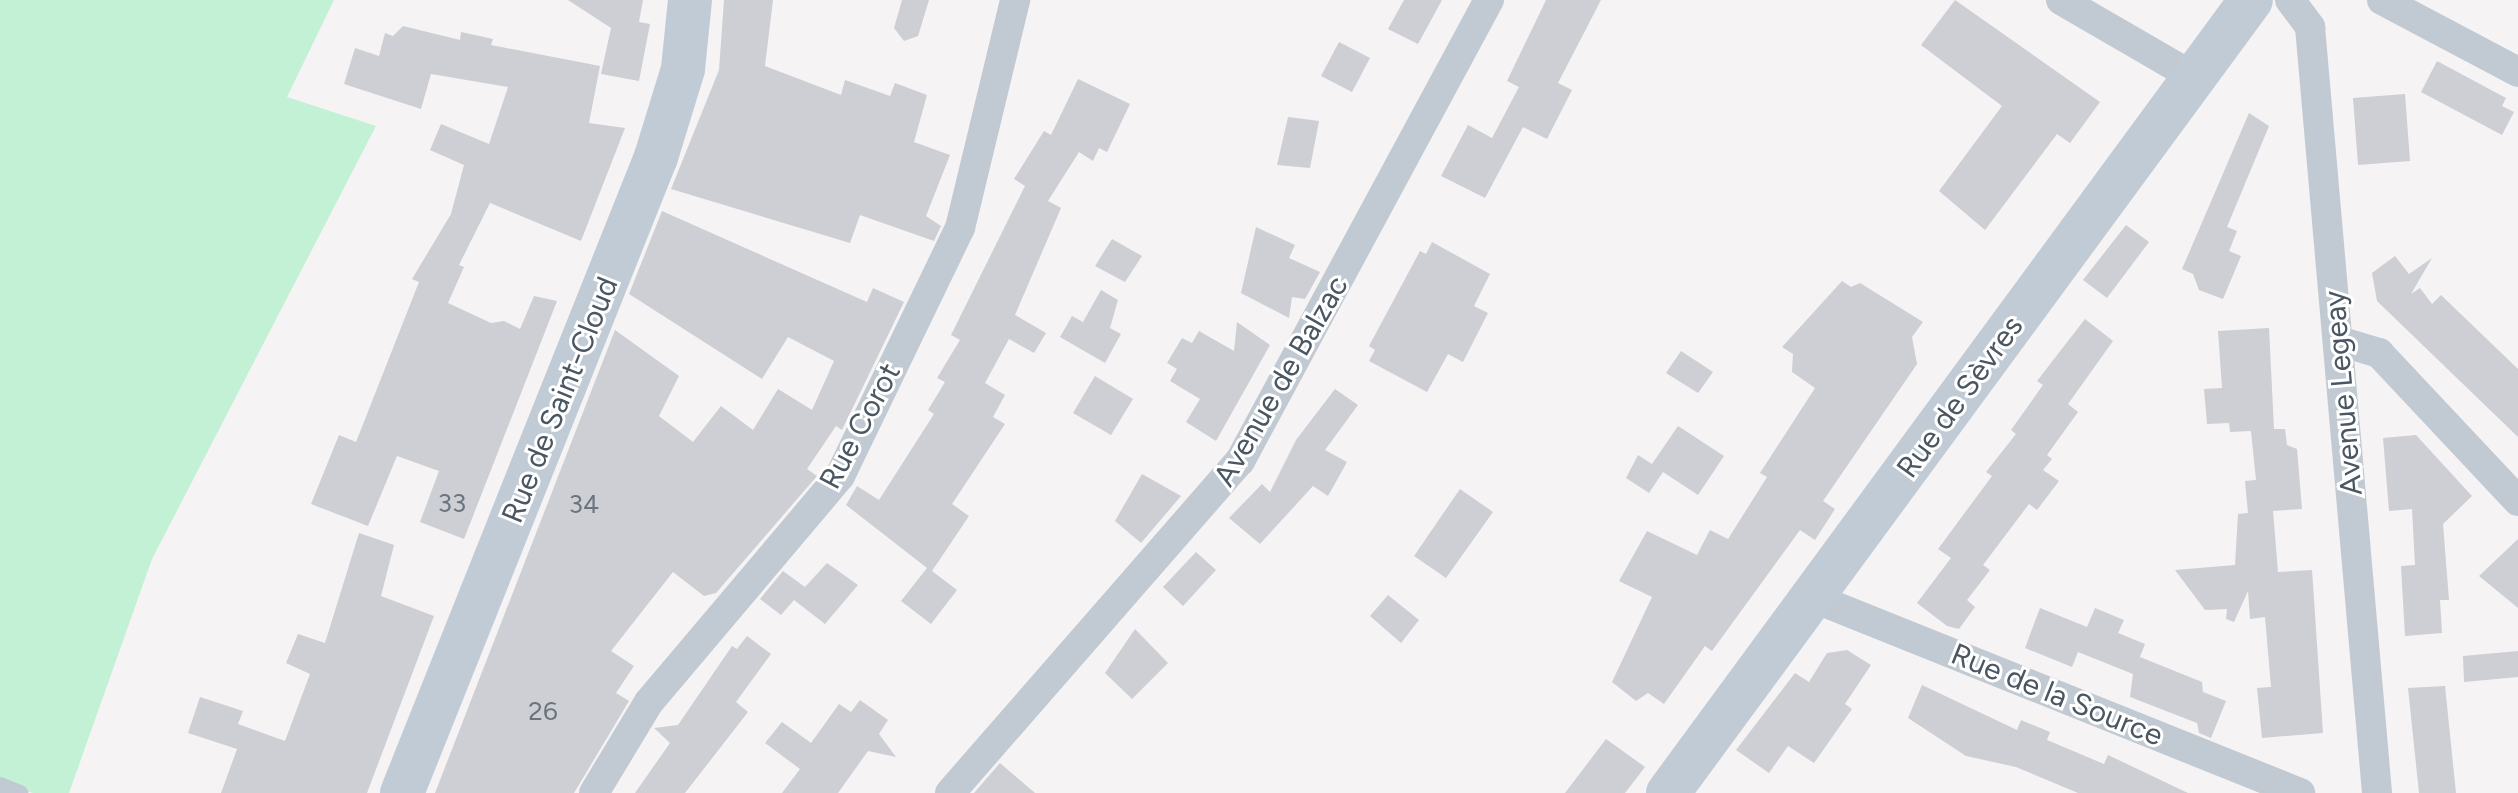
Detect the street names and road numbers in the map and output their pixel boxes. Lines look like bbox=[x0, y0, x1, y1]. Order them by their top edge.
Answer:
street label: Avenue de Balzac bbox=[1206, 269, 1356, 493]
street label: Rue de Saint-Cloud bbox=[494, 272, 626, 528]
street label: Avenue Legeay bbox=[2316, 289, 2370, 497]
street label: Rue de Sèvres bbox=[1889, 309, 2031, 485]
street label: Rue Corot bbox=[812, 357, 908, 495]
street label: Rue de la Source bbox=[1946, 636, 2168, 754]

